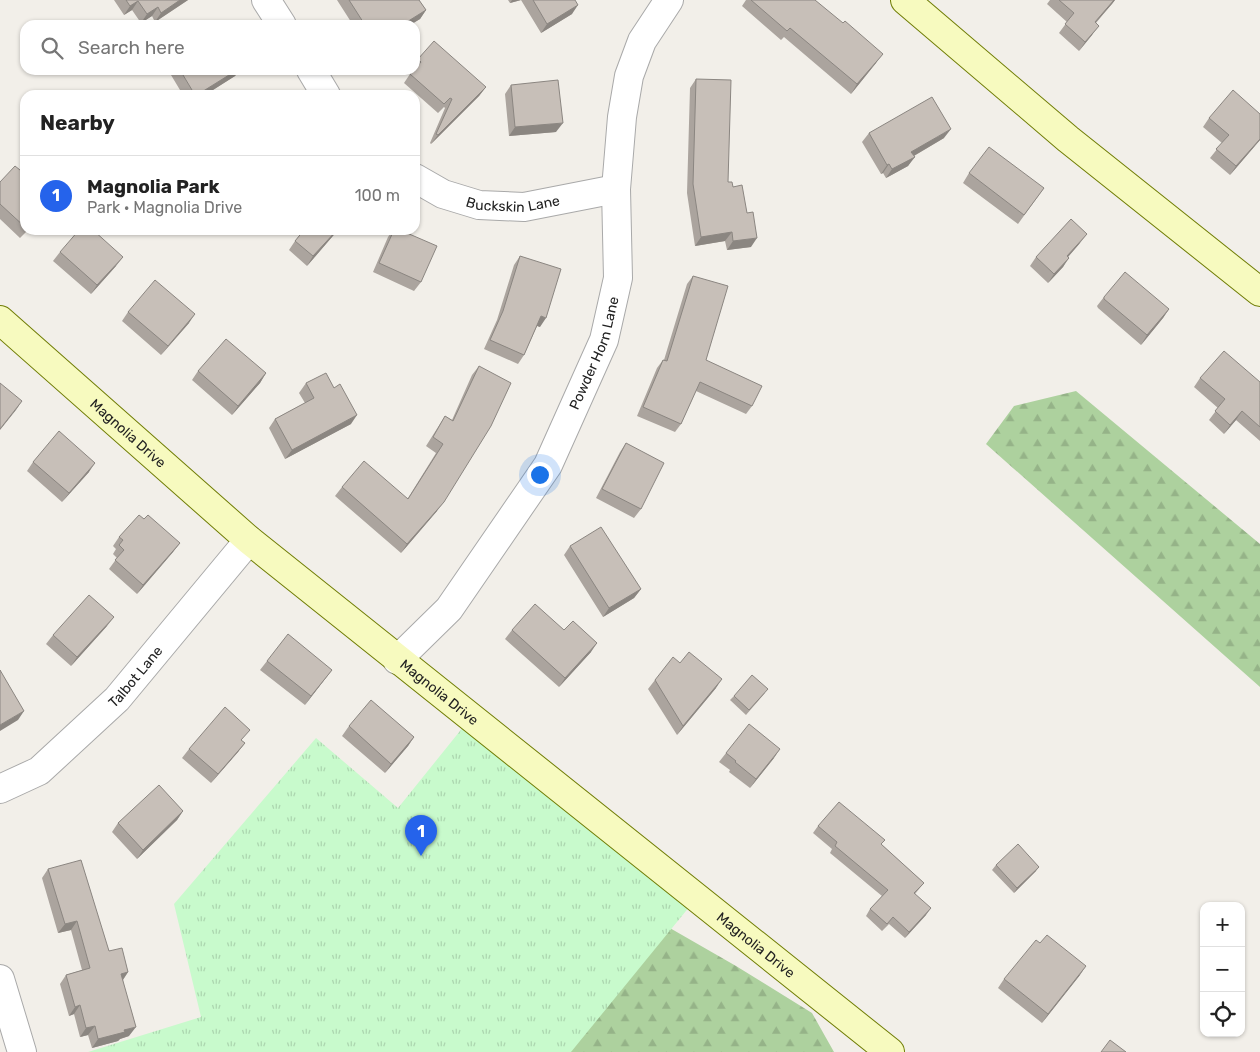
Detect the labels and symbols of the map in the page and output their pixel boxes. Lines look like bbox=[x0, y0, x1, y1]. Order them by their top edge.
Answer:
street label: Buckskin Lane bbox=[464, 192, 561, 216]
street label: Powder Horn Lane bbox=[565, 295, 622, 412]
street label: Magnolia Drive bbox=[87, 395, 170, 471]
your location bbox=[527, 462, 553, 488]
street label: Talbot Lane bbox=[105, 642, 166, 711]
street label: Magnolia Drive bbox=[397, 656, 482, 729]
pin: 1 bbox=[405, 815, 437, 856]
street label: Magnolia Drive bbox=[713, 908, 799, 981]

